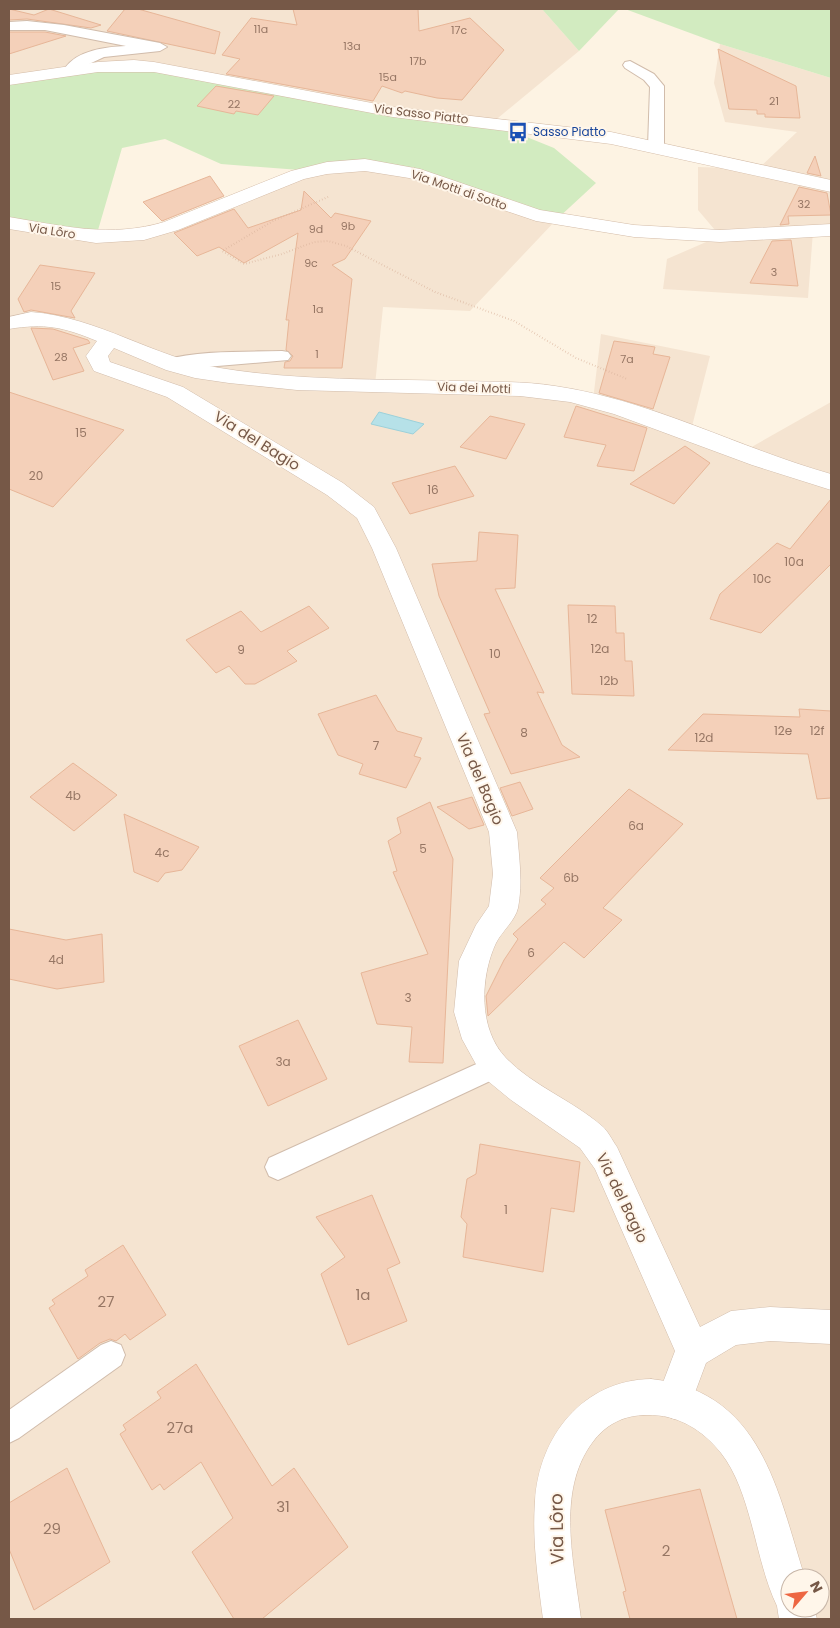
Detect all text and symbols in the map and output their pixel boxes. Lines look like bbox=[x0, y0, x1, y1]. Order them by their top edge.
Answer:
house number: 11a bbox=[254, 21, 268, 37]
house number: 17c bbox=[451, 22, 467, 38]
house number: 13a bbox=[343, 38, 361, 54]
house number: 17b bbox=[410, 53, 426, 69]
house number: 15a bbox=[379, 69, 397, 85]
house number: 21 bbox=[769, 93, 779, 109]
house number: 22 bbox=[228, 96, 240, 112]
street label: Via Sasso Piatto bbox=[373, 99, 470, 128]
bus stop icon: Sasso Piatto bbox=[507, 121, 529, 143]
place label: Sasso Piatto bbox=[533, 123, 606, 140]
street label: Via Motti di Sotto bbox=[409, 165, 510, 214]
house number: 32 bbox=[798, 196, 810, 212]
street label: Via Lôro bbox=[27, 218, 77, 243]
house number: 9b bbox=[341, 218, 355, 234]
house number: 9d bbox=[309, 221, 323, 237]
house number: 9c bbox=[304, 255, 318, 271]
house number: 3 bbox=[771, 264, 777, 280]
house number: 15 bbox=[51, 278, 61, 294]
house number: 1a bbox=[313, 301, 323, 317]
house number: 1 bbox=[315, 346, 319, 362]
house number: 28 bbox=[54, 349, 68, 365]
house number: 7a bbox=[620, 351, 634, 367]
street label: Via dei Motti bbox=[437, 378, 511, 397]
street label: Via del Bagio bbox=[210, 406, 304, 475]
house number: 15 bbox=[75, 424, 87, 441]
house number: 20 bbox=[29, 467, 43, 484]
house number: 16 bbox=[427, 481, 439, 498]
house number: 10a bbox=[784, 553, 804, 570]
house number: 10c bbox=[753, 570, 771, 587]
house number: 12 bbox=[587, 610, 597, 627]
house number: 12a bbox=[591, 640, 609, 657]
house number: 9 bbox=[237, 641, 245, 658]
house number: 10 bbox=[489, 645, 501, 662]
house number: 12b bbox=[600, 672, 618, 689]
house number: 12e bbox=[774, 722, 792, 739]
house number: 12f bbox=[810, 722, 824, 739]
house number: 8 bbox=[520, 724, 528, 741]
house number: 12d bbox=[695, 729, 713, 746]
street label: Via del Bagio bbox=[452, 730, 509, 828]
house number: 7 bbox=[373, 737, 380, 754]
house number: 4b bbox=[65, 787, 81, 804]
house number: 6a bbox=[628, 817, 644, 834]
house number: 5 bbox=[419, 840, 427, 857]
house number: 4c bbox=[155, 844, 169, 861]
house number: 6b bbox=[563, 869, 579, 886]
house number: 6 bbox=[527, 944, 535, 961]
house number: 4d bbox=[48, 951, 64, 968]
house number: 3 bbox=[404, 989, 412, 1006]
house number: 3a bbox=[275, 1053, 291, 1070]
street label: Via del Bagio bbox=[592, 1149, 653, 1246]
house number: 1 bbox=[504, 1201, 508, 1218]
house number: 1a bbox=[356, 1284, 370, 1305]
house number: 27 bbox=[98, 1291, 114, 1312]
house number: 27a bbox=[167, 1417, 193, 1438]
street label: Via Lôro bbox=[543, 1493, 570, 1565]
house number: 31 bbox=[276, 1496, 290, 1517]
house number: 29 bbox=[43, 1518, 61, 1539]
house number: 2 bbox=[662, 1540, 670, 1561]
north arrow bbox=[780, 1568, 830, 1618]
text: N bbox=[805, 1578, 828, 1596]

